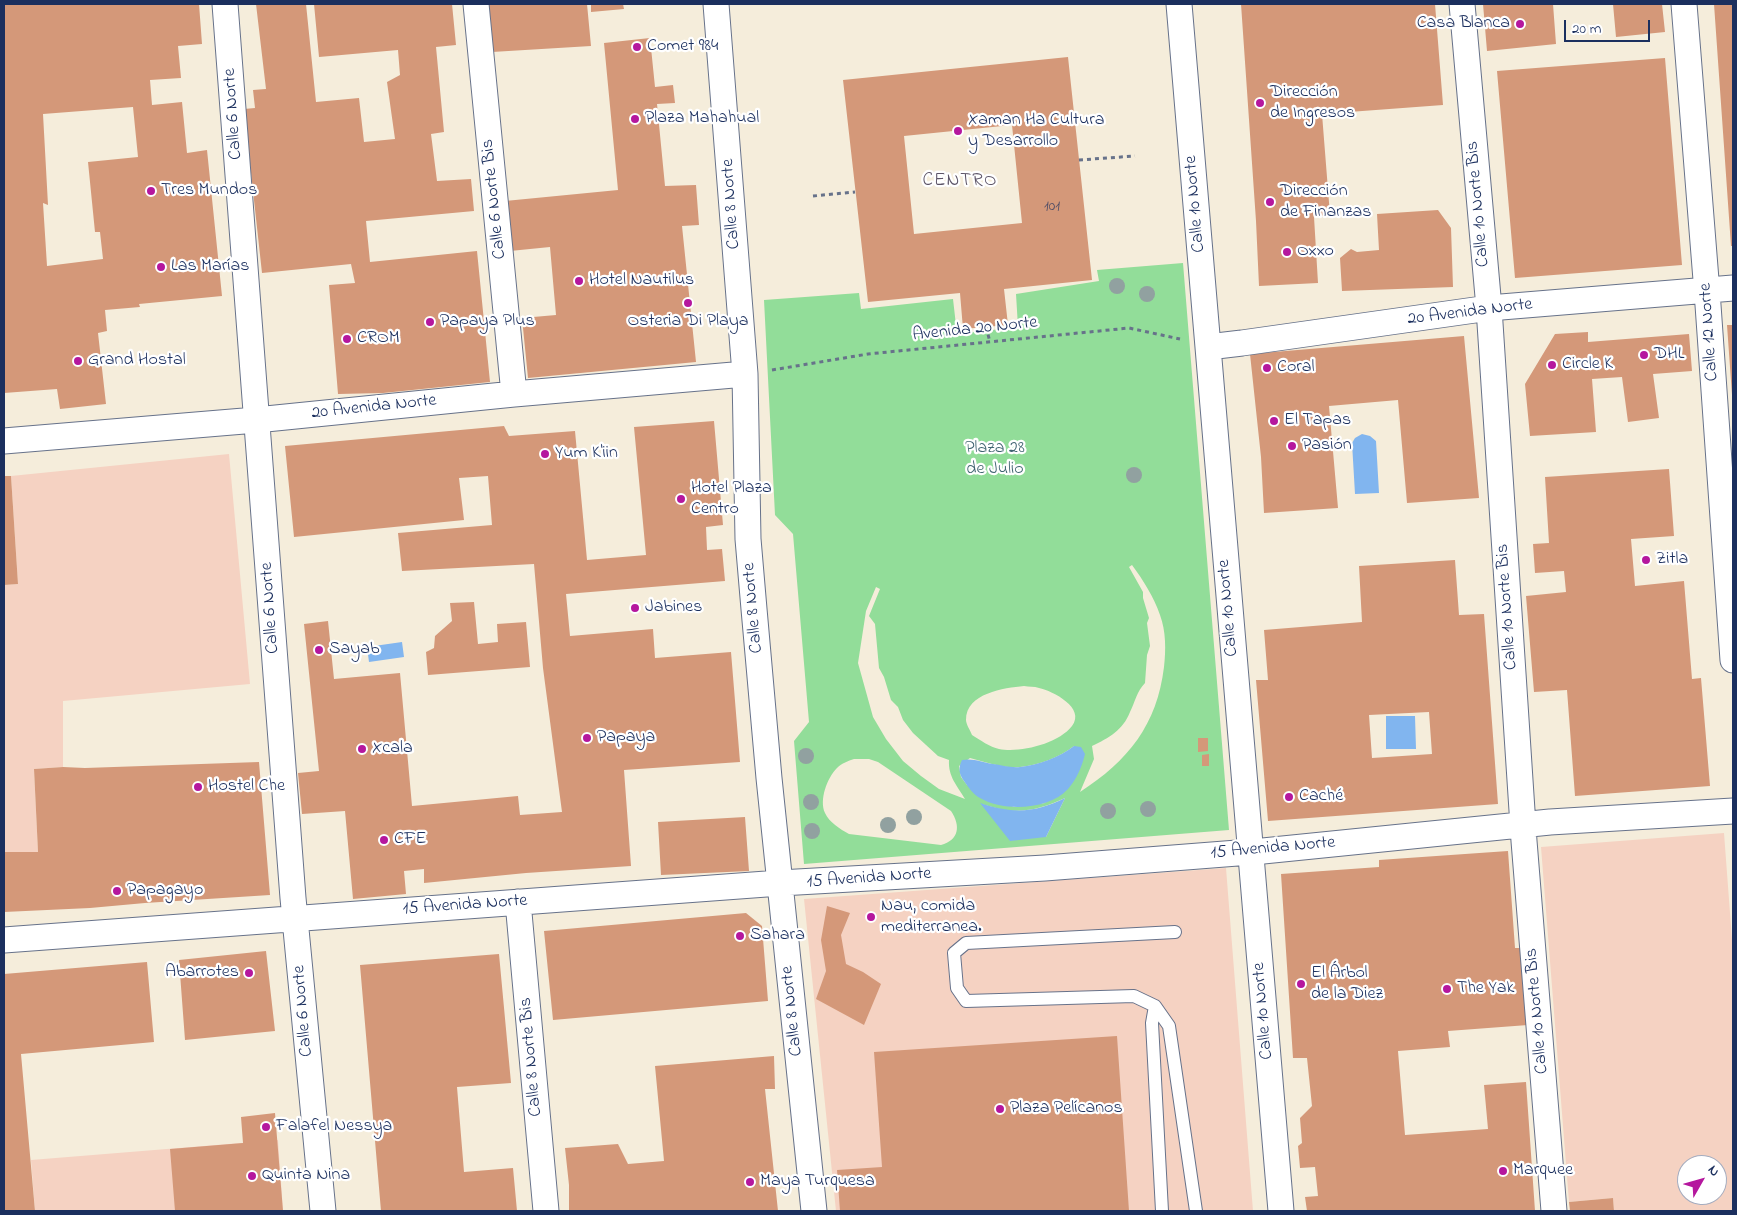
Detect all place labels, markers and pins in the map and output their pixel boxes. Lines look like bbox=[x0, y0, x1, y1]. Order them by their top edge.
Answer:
place label: Casa Blanca bbox=[1417, 13, 1510, 35]
marker: Casa Blanca bbox=[1514, 18, 1526, 30]
place label: Comet 984 bbox=[647, 36, 718, 58]
marker: Comet 984 bbox=[631, 41, 643, 53]
place label: Dirección de Ingresos bbox=[1270, 82, 1355, 125]
marker: Dirección de Ingresos bbox=[1254, 97, 1266, 109]
place label: Plaza Mahahual bbox=[645, 108, 759, 130]
place label: Xaman Ha Cultura y Desarrollo bbox=[968, 110, 1105, 152]
marker: Plaza Mahahual bbox=[629, 113, 641, 125]
marker: Xaman Ha Cultura y Desarrollo bbox=[952, 125, 964, 137]
place label: Tres Mundos bbox=[161, 180, 257, 202]
place label: Dirección de Finanzas bbox=[1280, 181, 1371, 223]
marker: Tres Mundos bbox=[145, 185, 157, 197]
marker: Dirección de Finanzas bbox=[1264, 196, 1276, 208]
place label: Oxxo bbox=[1297, 241, 1334, 263]
marker: Oxxo bbox=[1281, 246, 1293, 258]
place label: Las Marías bbox=[171, 256, 249, 278]
marker: Las Marías bbox=[155, 261, 167, 273]
place label: Hotel Nautilus bbox=[589, 270, 694, 292]
marker: Hotel Nautilus bbox=[573, 275, 585, 287]
marker: Osteria Di Playa bbox=[682, 297, 694, 309]
place label: Papaya Plus bbox=[440, 311, 535, 333]
place label: Osteria Di Playa bbox=[628, 311, 748, 333]
marker: Papaya Plus bbox=[424, 316, 436, 328]
place label: CROM bbox=[357, 328, 400, 350]
marker: CROM bbox=[341, 333, 353, 345]
place label: DHL bbox=[1654, 344, 1684, 366]
marker: DHL bbox=[1638, 349, 1650, 361]
place label: Grand Hostal bbox=[88, 350, 186, 372]
place label: Circle K bbox=[1562, 354, 1613, 376]
marker: Grand Hostal bbox=[72, 355, 84, 367]
place label: Coral bbox=[1277, 357, 1315, 379]
marker: Circle K bbox=[1546, 359, 1558, 371]
marker: Coral bbox=[1261, 362, 1273, 374]
place label: El Tapas bbox=[1284, 410, 1351, 432]
marker: El Tapas bbox=[1268, 415, 1280, 427]
place label: Pasión bbox=[1302, 435, 1352, 457]
marker: Pasión bbox=[1286, 440, 1298, 452]
place label: Yum K'iin bbox=[555, 443, 618, 465]
marker: Yum K'iin bbox=[539, 448, 551, 460]
place label: Hotel Plaza Centro bbox=[691, 478, 772, 520]
marker: Hotel Plaza Centro bbox=[675, 493, 687, 505]
place label: Zitla bbox=[1656, 549, 1688, 571]
marker: Zitla bbox=[1640, 554, 1652, 566]
place label: Jabines bbox=[645, 597, 702, 619]
marker: Jabines bbox=[629, 602, 641, 614]
place label: Sayab bbox=[329, 639, 380, 661]
marker: Sayab bbox=[313, 644, 325, 656]
place label: Papaya bbox=[597, 727, 655, 749]
marker: Papaya bbox=[581, 732, 593, 744]
place label: Xcala bbox=[372, 738, 413, 760]
marker: Xcala bbox=[356, 743, 368, 755]
place label: Hostel Che bbox=[208, 776, 285, 798]
marker: Hostel Che bbox=[192, 781, 204, 793]
place label: Caché bbox=[1299, 786, 1343, 808]
marker: Caché bbox=[1283, 791, 1295, 803]
place label: CFE bbox=[394, 829, 426, 851]
marker: CFE bbox=[378, 834, 390, 846]
place label: Papagayo bbox=[127, 880, 203, 902]
marker: Papagayo bbox=[111, 885, 123, 897]
place label: Nau, comida mediterranea. bbox=[881, 896, 982, 939]
marker: Nau, comida mediterranea. bbox=[865, 911, 877, 923]
place label: Sahara bbox=[750, 925, 805, 947]
marker: Sahara bbox=[734, 930, 746, 942]
place label: Abarrotes bbox=[165, 962, 239, 984]
place label: El Árbol de la Diez bbox=[1311, 963, 1383, 1006]
marker: Abarrotes bbox=[243, 967, 255, 979]
marker: El Árbol de la Diez bbox=[1295, 978, 1307, 990]
place label: The Yak bbox=[1457, 978, 1514, 1000]
marker: The Yak bbox=[1441, 983, 1453, 995]
place label: Plaza Pelícanos bbox=[1010, 1098, 1123, 1120]
marker: Plaza Pelícanos bbox=[994, 1103, 1006, 1115]
place label: Falafel Nessya bbox=[276, 1116, 392, 1138]
marker: Falafel Nessya bbox=[260, 1121, 272, 1133]
place label: Marquee bbox=[1513, 1160, 1573, 1182]
place label: Quinta Nina bbox=[262, 1165, 350, 1187]
marker: Marquee bbox=[1497, 1165, 1509, 1177]
marker: Quinta Nina bbox=[246, 1170, 258, 1182]
place label: Maya Turquesa bbox=[760, 1171, 875, 1193]
marker: Maya Turquesa bbox=[744, 1176, 756, 1188]

